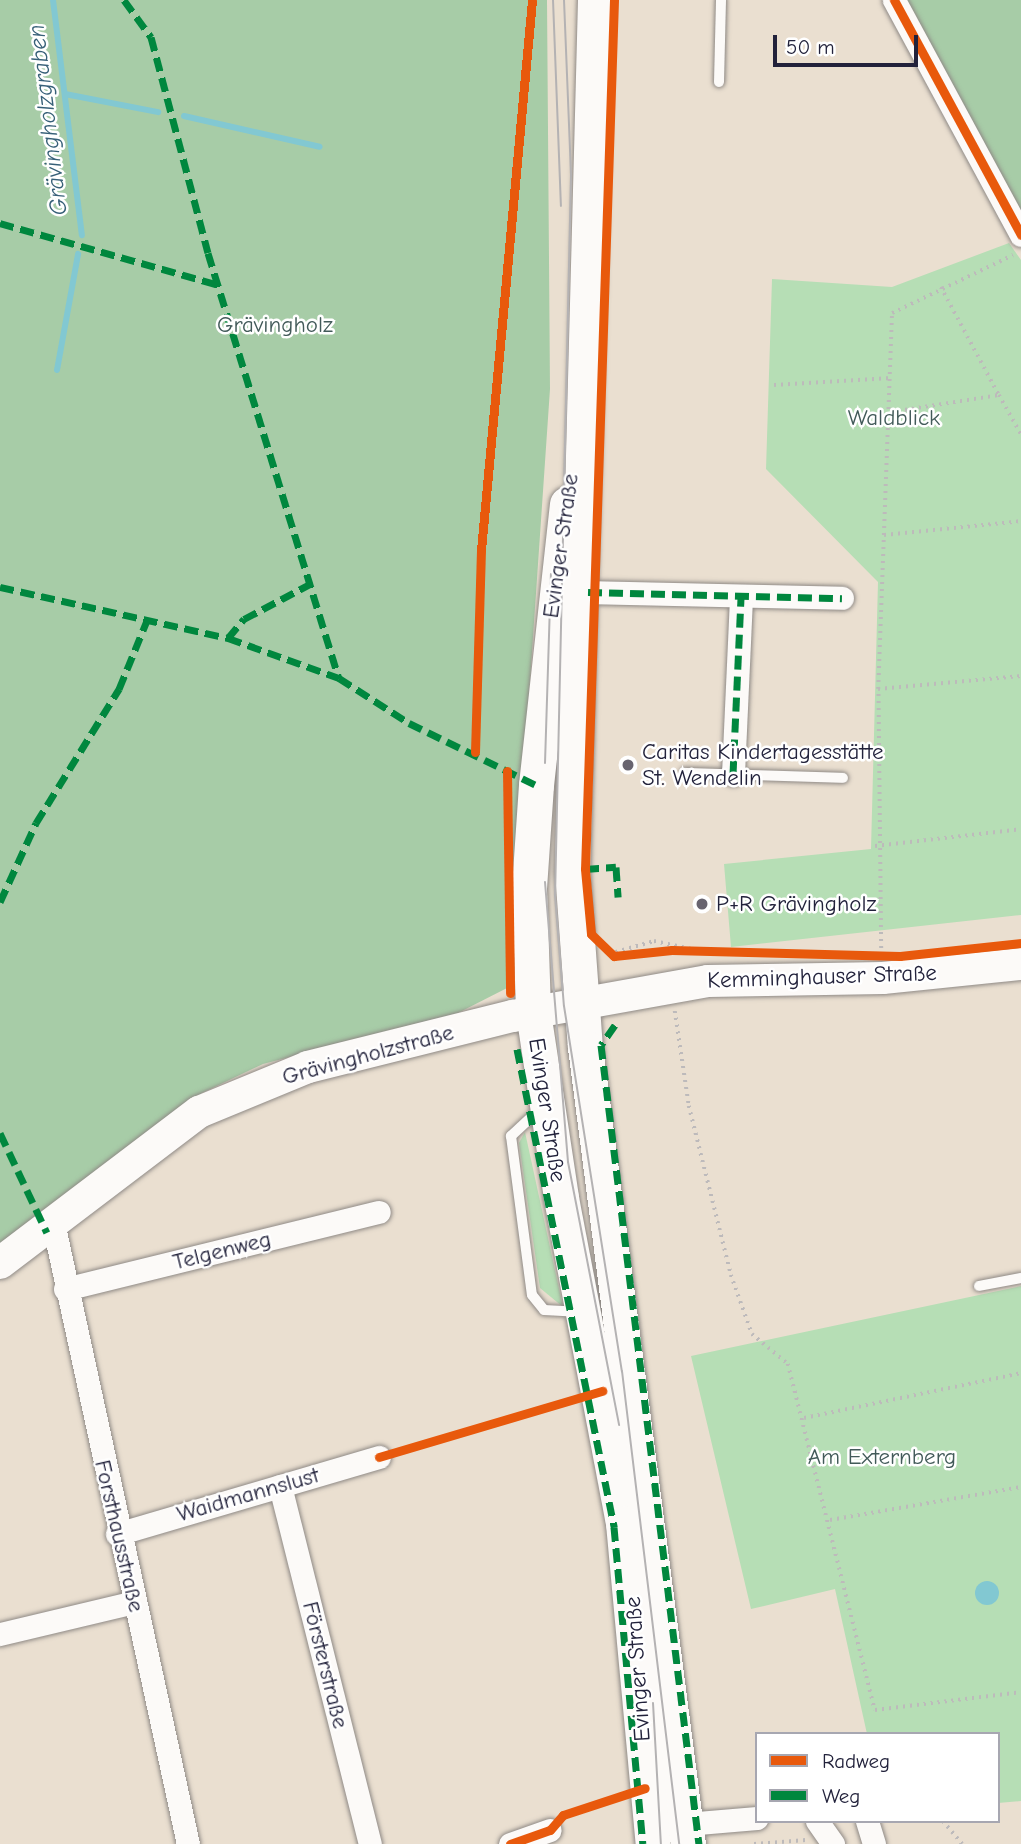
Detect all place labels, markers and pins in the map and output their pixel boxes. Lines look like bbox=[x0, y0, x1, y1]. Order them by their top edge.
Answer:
place label: Caritas Kindertagesstätte St. Wendelin bbox=[642, 738, 883, 792]
marker: Caritas Kindertagesstätte St. Wendelin bbox=[620, 757, 636, 773]
place label: P+R Grävingholz bbox=[716, 890, 877, 918]
marker: P+R Grävingholz bbox=[694, 896, 710, 912]

